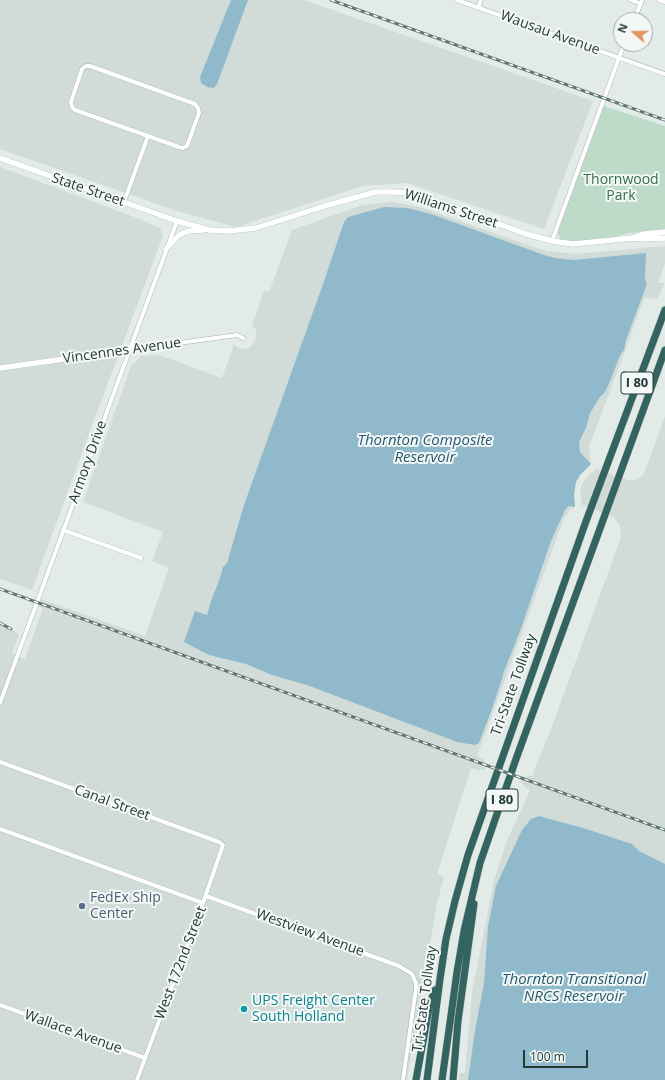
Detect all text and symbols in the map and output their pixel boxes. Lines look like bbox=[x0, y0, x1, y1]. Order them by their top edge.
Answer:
street label: Wausau Avenue bbox=[498, 7, 602, 59]
north arrow bbox=[613, 12, 653, 52]
text: N bbox=[614, 21, 631, 35]
street label: State Street bbox=[49, 170, 127, 210]
park label: Thornwood Park bbox=[583, 172, 659, 204]
street label: Williams Street bbox=[402, 186, 500, 232]
street label: Vincennes Avenue bbox=[62, 334, 182, 368]
road number: I 80 bbox=[621, 372, 653, 394]
street label: Armory Drive bbox=[65, 418, 111, 506]
water label: Thornton Composite Reservoir bbox=[357, 432, 493, 467]
street label: Tri-State Tollway bbox=[488, 632, 540, 738]
street label: Canal Street bbox=[72, 782, 152, 824]
road number: I 80 bbox=[486, 789, 518, 811]
place label: FedEx Ship Center bbox=[90, 890, 161, 922]
marker: FedEx Ship Center bbox=[77, 901, 87, 911]
street label: West 172nd Street bbox=[152, 904, 210, 1022]
street label: Westview Avenue bbox=[254, 906, 366, 960]
street label: Tri-State Tollway bbox=[409, 945, 441, 1053]
water label: Thornton Transitional NRCS Reservoir bbox=[502, 971, 646, 1006]
place label: UPS Freight Center South Holland bbox=[252, 993, 375, 1026]
marker: UPS Freight Center South Holland bbox=[239, 1004, 249, 1014]
street label: Wallace Avenue bbox=[22, 1007, 124, 1057]
scale bar bbox=[525, 1042, 590, 1068]
text: 100 m bbox=[530, 1048, 565, 1065]

